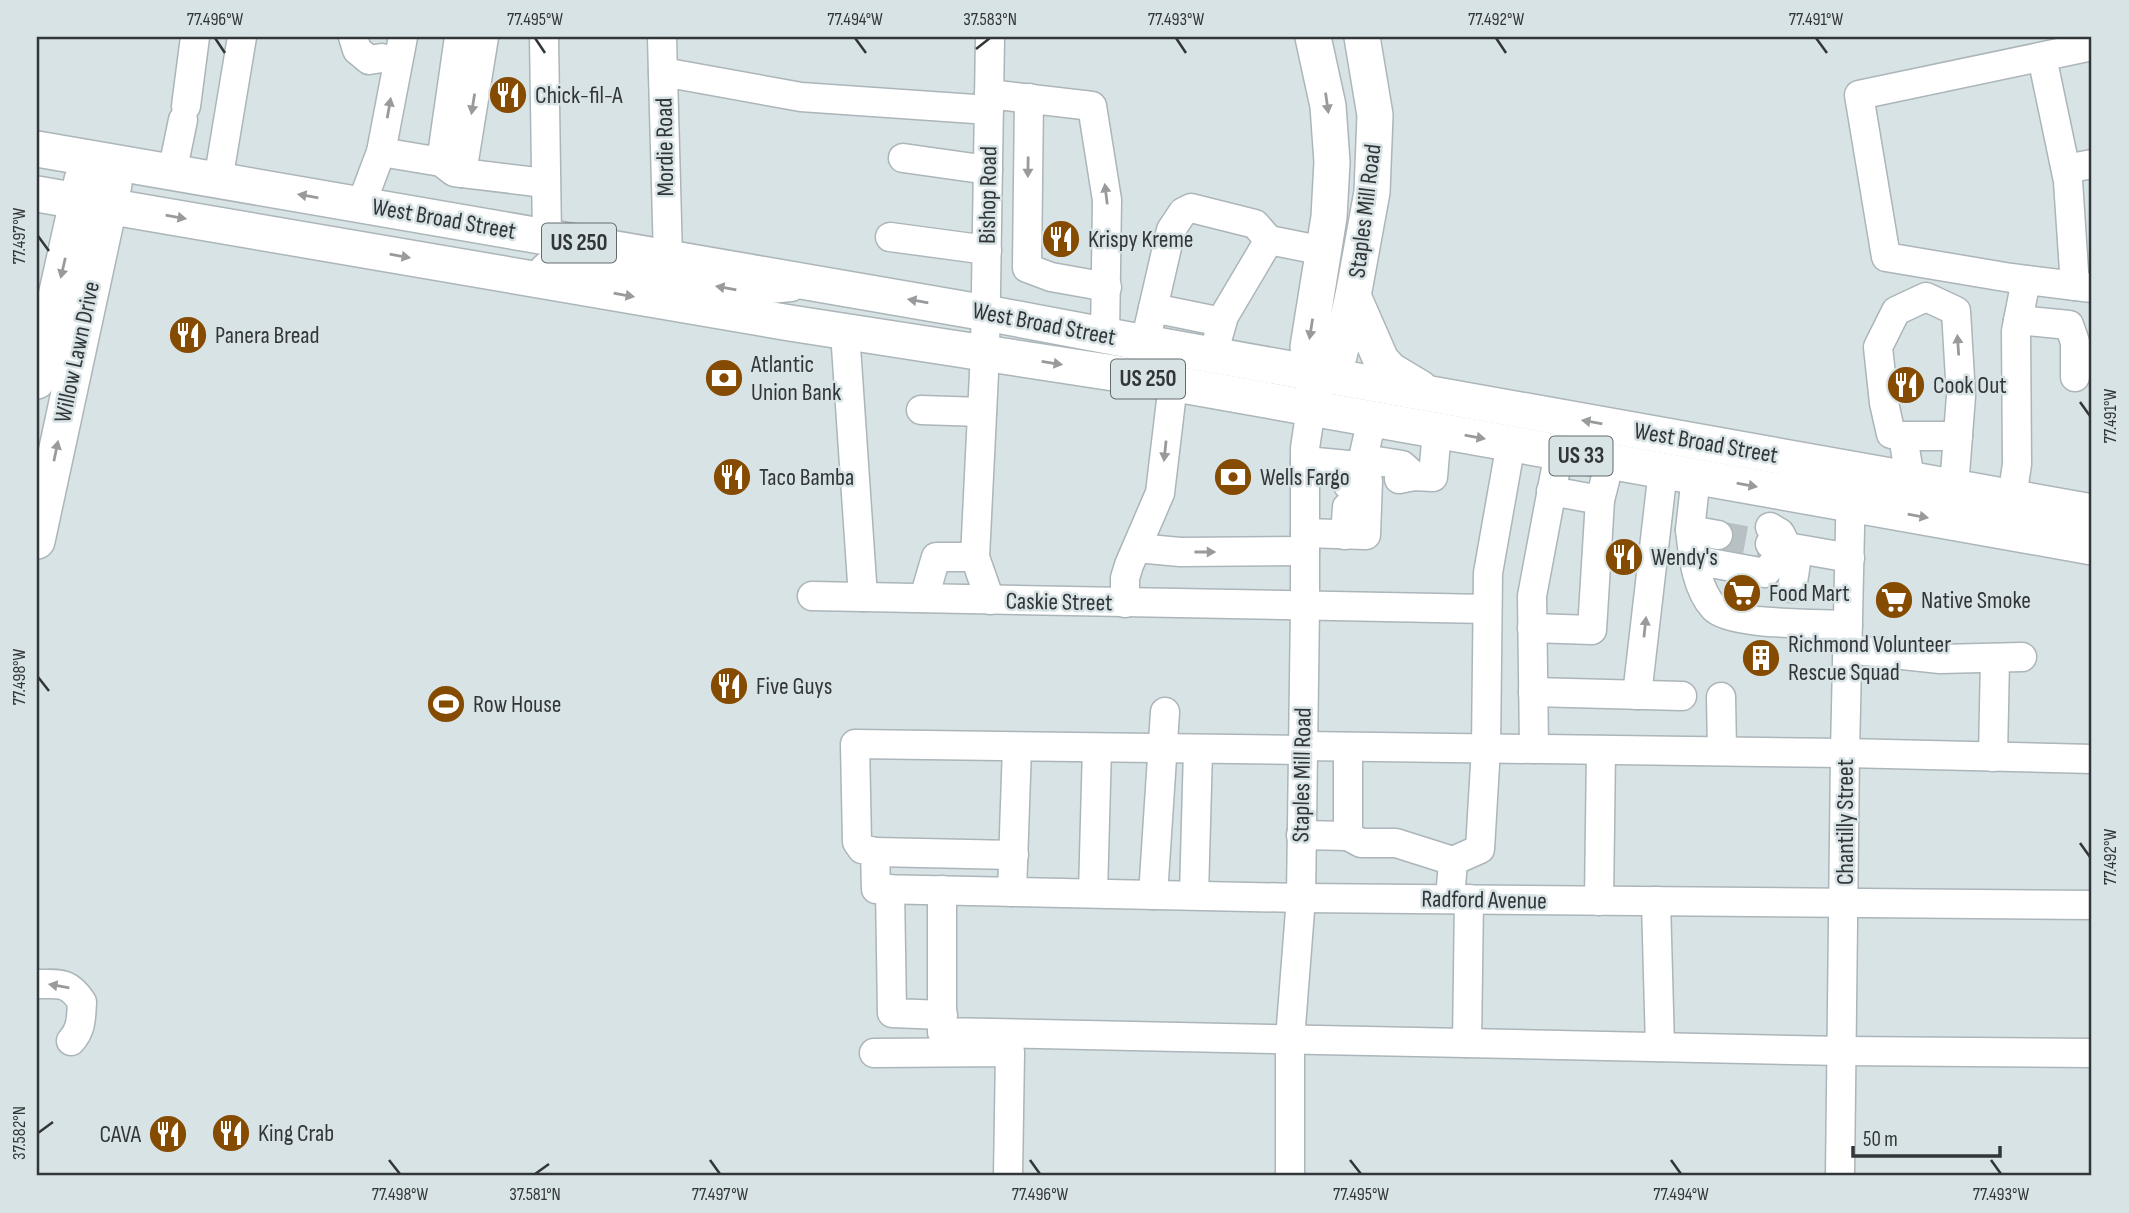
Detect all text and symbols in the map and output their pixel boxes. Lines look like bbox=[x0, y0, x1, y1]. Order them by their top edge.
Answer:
text: 77.496°W bbox=[187, 9, 244, 30]
text: 77.495°W bbox=[507, 9, 563, 30]
text: 77.494°W bbox=[827, 9, 883, 30]
text: 37.583°N bbox=[963, 9, 1017, 30]
text: 77.493°W bbox=[1148, 9, 1204, 30]
text: 77.492°W bbox=[1468, 9, 1524, 30]
text: 77.491°W bbox=[1789, 9, 1843, 30]
restaurant icon: Chick-fil-A bbox=[487, 74, 529, 116]
place label: Chick-fil-A bbox=[535, 81, 623, 110]
one-way arrow bbox=[467, 93, 478, 115]
one-way arrow bbox=[1322, 93, 1333, 115]
one-way arrow bbox=[384, 97, 395, 119]
street label: Mordie Road bbox=[650, 97, 680, 197]
street label: Staples Mill Road bbox=[1342, 142, 1388, 280]
street label: Bishop Road bbox=[973, 146, 1003, 244]
one-way arrow bbox=[1022, 156, 1033, 178]
one-way arrow bbox=[1100, 183, 1111, 205]
one-way arrow bbox=[297, 190, 319, 201]
street label: West Broad Street bbox=[370, 192, 518, 246]
text: 77.497°W bbox=[9, 207, 30, 264]
one-way arrow bbox=[165, 212, 187, 223]
restaurant icon: Krispy Kreme bbox=[1040, 218, 1082, 260]
road number: US 250 bbox=[542, 224, 616, 262]
place label: Krispy Kreme bbox=[1088, 225, 1193, 254]
one-way arrow bbox=[389, 251, 411, 262]
one-way arrow bbox=[57, 257, 68, 279]
street label: Willow Lawn Drive bbox=[48, 279, 106, 425]
one-way arrow bbox=[715, 282, 737, 293]
one-way arrow bbox=[613, 290, 635, 301]
one-way arrow bbox=[907, 295, 929, 306]
street label: West Broad Street bbox=[970, 296, 1118, 352]
restaurant icon: Panera Bread bbox=[167, 314, 209, 356]
one-way arrow bbox=[1305, 318, 1316, 340]
place label: Panera Bread bbox=[215, 321, 320, 350]
one-way arrow bbox=[1952, 334, 1963, 356]
place label: Atlantic Union Bank bbox=[750, 350, 841, 407]
bank icon: Atlantic Union Bank bbox=[703, 357, 745, 399]
one-way arrow bbox=[1041, 358, 1063, 369]
road number: US 250 bbox=[1111, 360, 1185, 398]
restaurant icon: Cook Out bbox=[1885, 364, 1927, 406]
place label: Cook Out bbox=[1933, 371, 2007, 400]
text: 77.491°W bbox=[2100, 389, 2121, 443]
street label: West Broad Street bbox=[1632, 416, 1780, 470]
one-way arrow bbox=[1581, 417, 1603, 428]
one-way arrow bbox=[1464, 432, 1486, 443]
road number: US 33 bbox=[1550, 436, 1612, 476]
one-way arrow bbox=[51, 440, 62, 462]
one-way arrow bbox=[1159, 440, 1170, 462]
restaurant icon: Taco Bamba bbox=[711, 456, 753, 498]
bank icon: Wells Fargo bbox=[1212, 456, 1254, 498]
place label: Taco Bamba bbox=[759, 463, 854, 492]
place label: Wells Fargo bbox=[1260, 463, 1350, 492]
one-way arrow bbox=[1736, 480, 1758, 491]
one-way arrow bbox=[1907, 510, 1929, 521]
restaurant icon: Wendy's bbox=[1603, 536, 1645, 578]
place label: Wendy's bbox=[1651, 543, 1718, 572]
one-way arrow bbox=[1195, 546, 1217, 558]
supermarket icon: Food Mart bbox=[1721, 572, 1763, 614]
place label: Food Mart bbox=[1769, 579, 1850, 608]
supermarket icon: Native Smoke bbox=[1873, 579, 1915, 621]
place label: Native Smoke bbox=[1921, 586, 2031, 615]
street label: Caskie Street bbox=[1005, 587, 1113, 617]
one-way arrow bbox=[1640, 616, 1651, 638]
place label: Richmond Volunteer Rescue Squad bbox=[1788, 630, 1951, 687]
building icon: Richmond Volunteer Rescue Squad bbox=[1740, 637, 1782, 679]
text: 77.498°W bbox=[9, 649, 30, 705]
restaurant icon: Five Guys bbox=[708, 665, 750, 707]
place label: Five Guys bbox=[756, 672, 832, 701]
sports icon: Row House bbox=[425, 683, 467, 725]
place label: Row House bbox=[473, 690, 561, 719]
street label: Staples Mill Road bbox=[1286, 707, 1318, 843]
street label: Chantilly Street bbox=[1831, 759, 1860, 885]
text: 77.492°W bbox=[2100, 829, 2121, 885]
street label: Radford Avenue bbox=[1421, 884, 1547, 916]
one-way arrow bbox=[48, 980, 70, 991]
text: 37.582°N bbox=[9, 1106, 30, 1160]
restaurant icon: King Crab bbox=[210, 1112, 252, 1154]
restaurant icon: CAVA bbox=[147, 1113, 189, 1155]
scale bar bbox=[1853, 1115, 2000, 1159]
place label: King Crab bbox=[258, 1119, 334, 1148]
place label: CAVA bbox=[99, 1120, 142, 1149]
text: 50 m bbox=[1863, 1127, 1898, 1152]
text: 77.498°W bbox=[372, 1184, 428, 1205]
text: 37.581°N bbox=[509, 1184, 561, 1205]
text: 77.497°W bbox=[692, 1184, 749, 1205]
text: 77.496°W bbox=[1012, 1184, 1069, 1205]
text: 77.495°W bbox=[1333, 1184, 1389, 1205]
text: 77.494°W bbox=[1653, 1184, 1709, 1205]
text: 77.493°W bbox=[1973, 1184, 2029, 1205]

